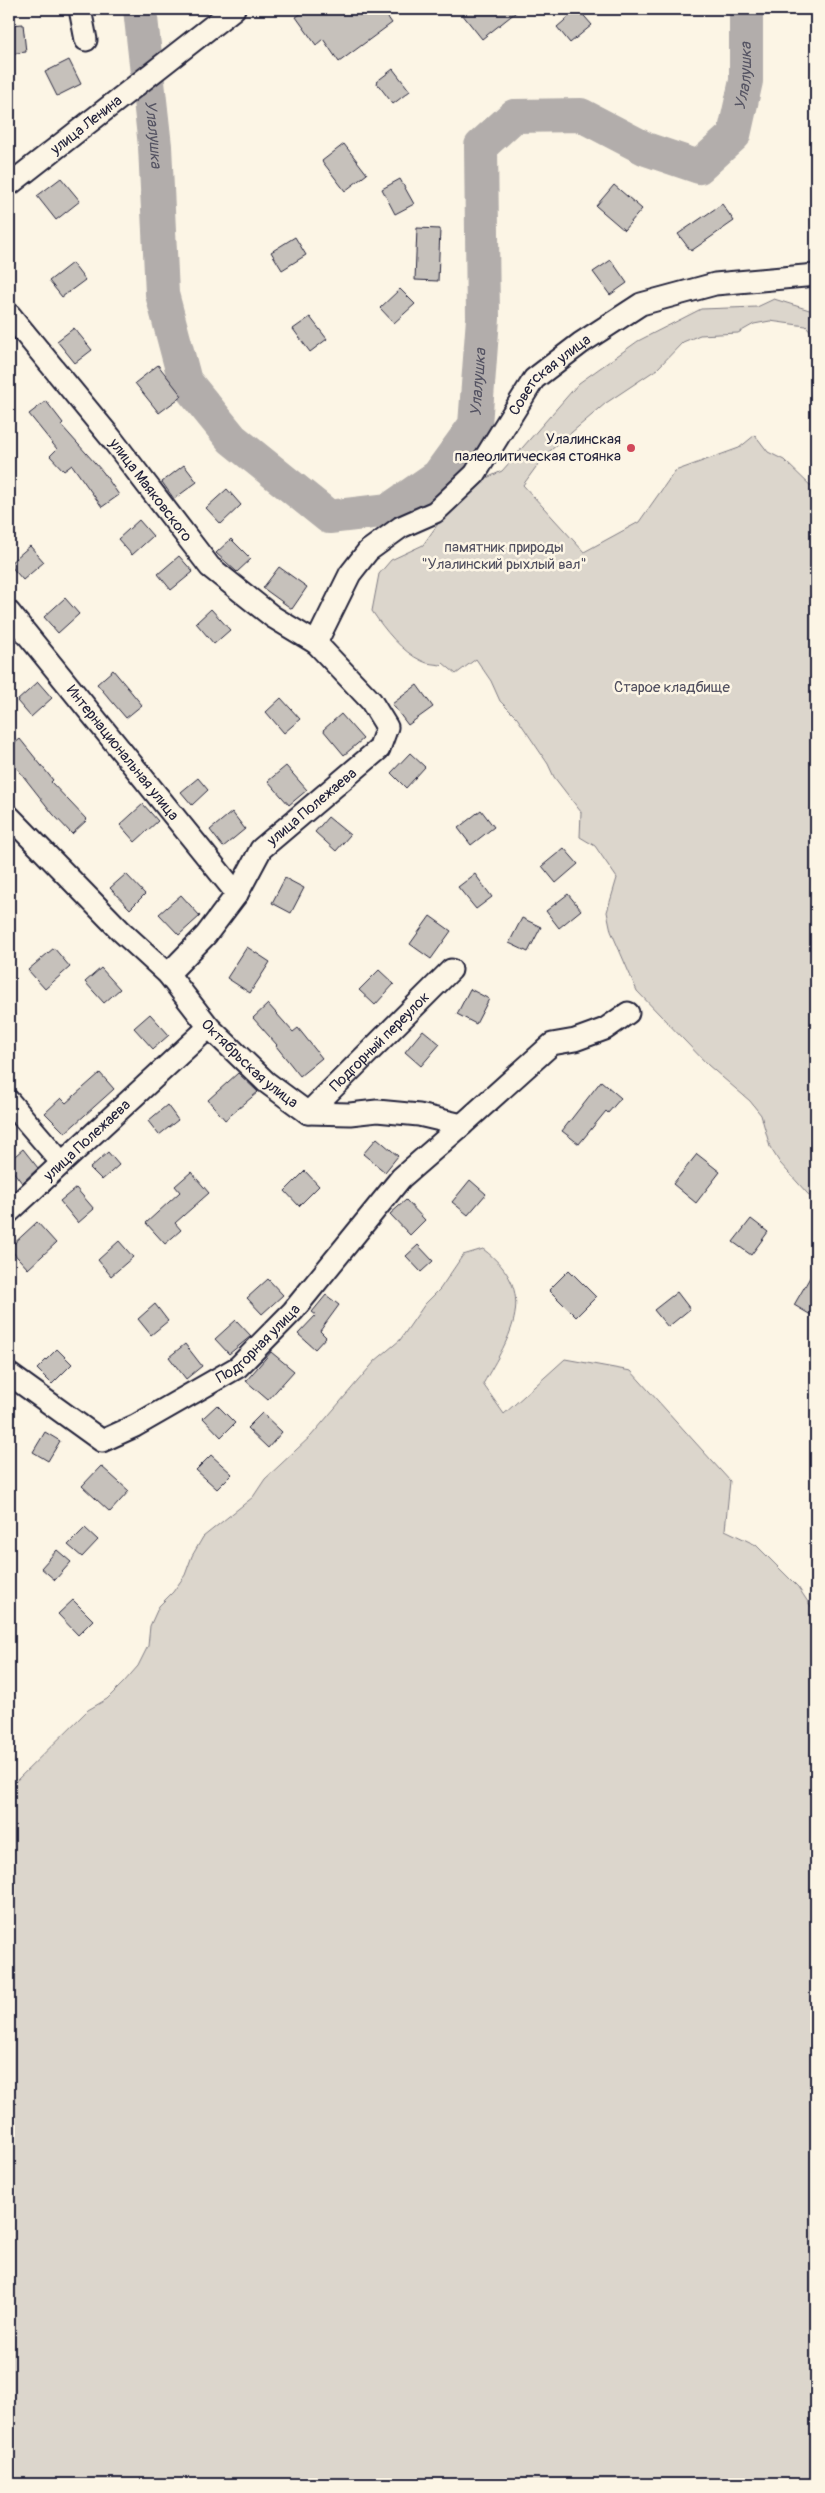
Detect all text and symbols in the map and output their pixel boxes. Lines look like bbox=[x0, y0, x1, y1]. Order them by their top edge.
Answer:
water label: Улалушка bbox=[730, 41, 756, 112]
street label: улица Ленина bbox=[46, 91, 126, 159]
water label: Улалушка bbox=[140, 99, 166, 170]
street label: Советская улица bbox=[504, 330, 594, 419]
water label: Улалушка bbox=[466, 346, 491, 417]
place label: Улалинская палеолитическая стоянка bbox=[455, 430, 621, 466]
street label: улица Маяковского bbox=[105, 434, 197, 545]
marker: Улалинская палеолитическая стоянка bbox=[625, 442, 637, 454]
park label: памятник природы "Улалинский рыхлый вал" bbox=[421, 538, 587, 574]
park label: Старое кладбище bbox=[614, 678, 731, 697]
street label: Интернациональная улица bbox=[62, 681, 183, 824]
street label: улица Полежаева bbox=[263, 764, 361, 851]
street label: Подгорный переулок bbox=[325, 987, 434, 1096]
street label: Октябрьская улица bbox=[197, 1015, 302, 1112]
street label: улица Полежаева bbox=[39, 1095, 134, 1185]
street label: Подгорная улица bbox=[213, 1300, 304, 1387]

